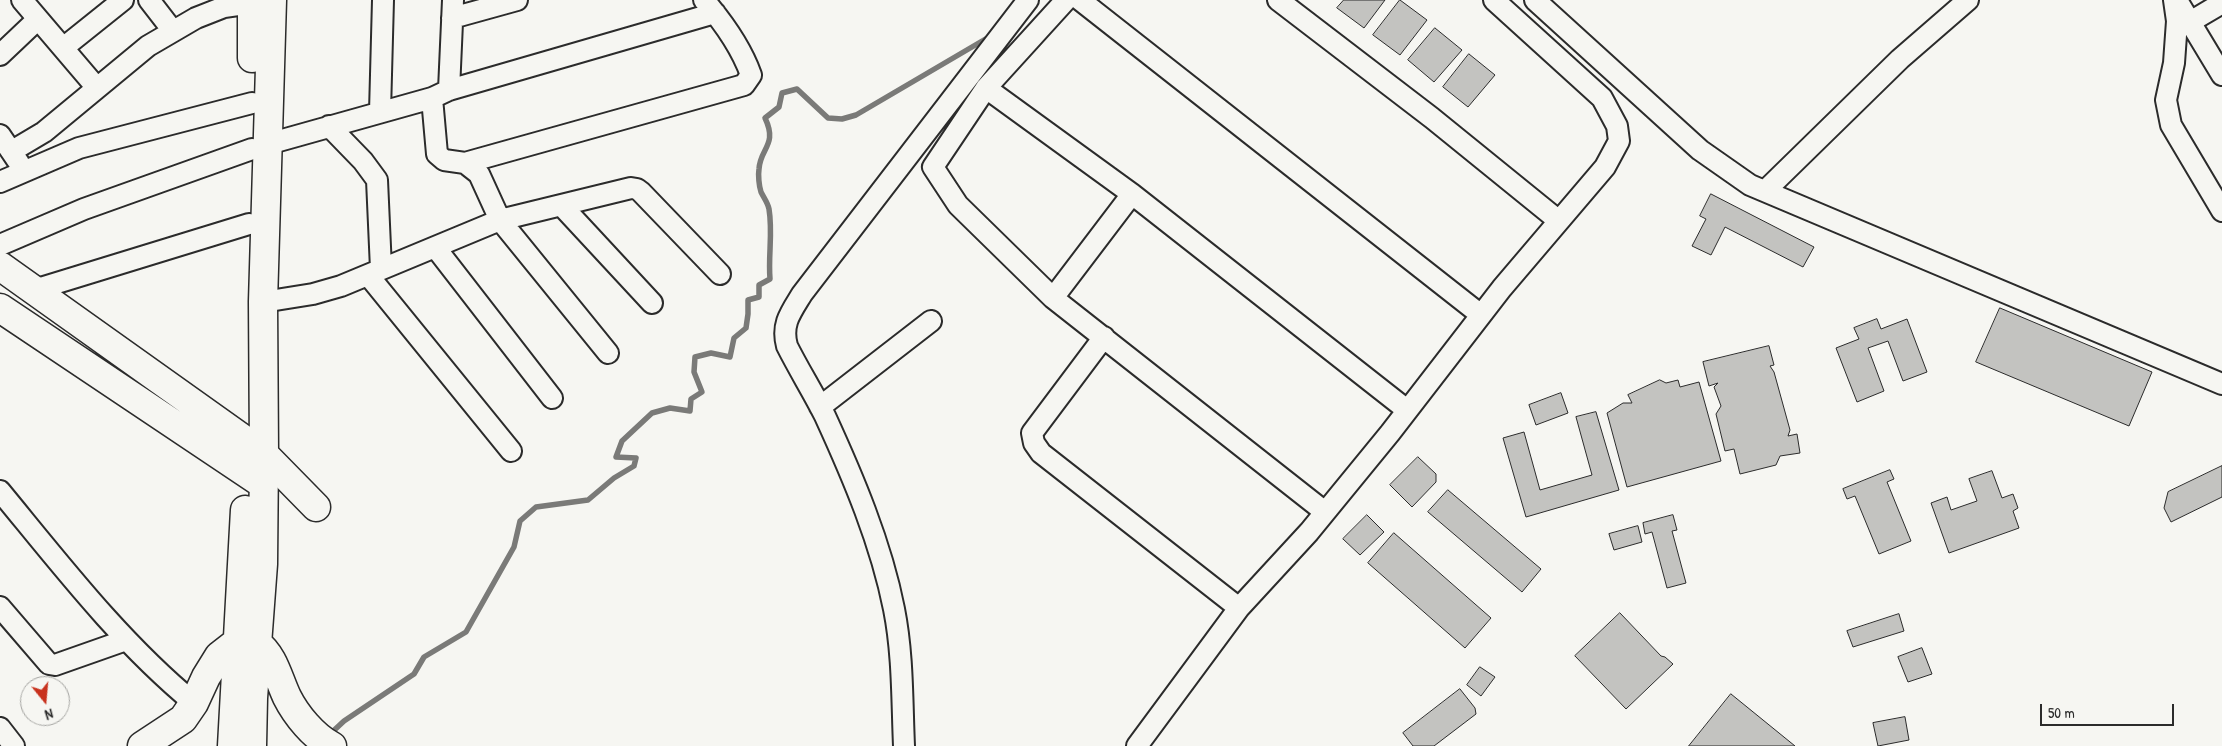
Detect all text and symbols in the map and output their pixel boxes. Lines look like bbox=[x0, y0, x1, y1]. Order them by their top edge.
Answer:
north arrow bbox=[20, 676, 70, 726]
scale bar bbox=[2042, 694, 2176, 726]
text: 50 m bbox=[2048, 702, 2075, 723]
text: N bbox=[43, 705, 56, 725]

